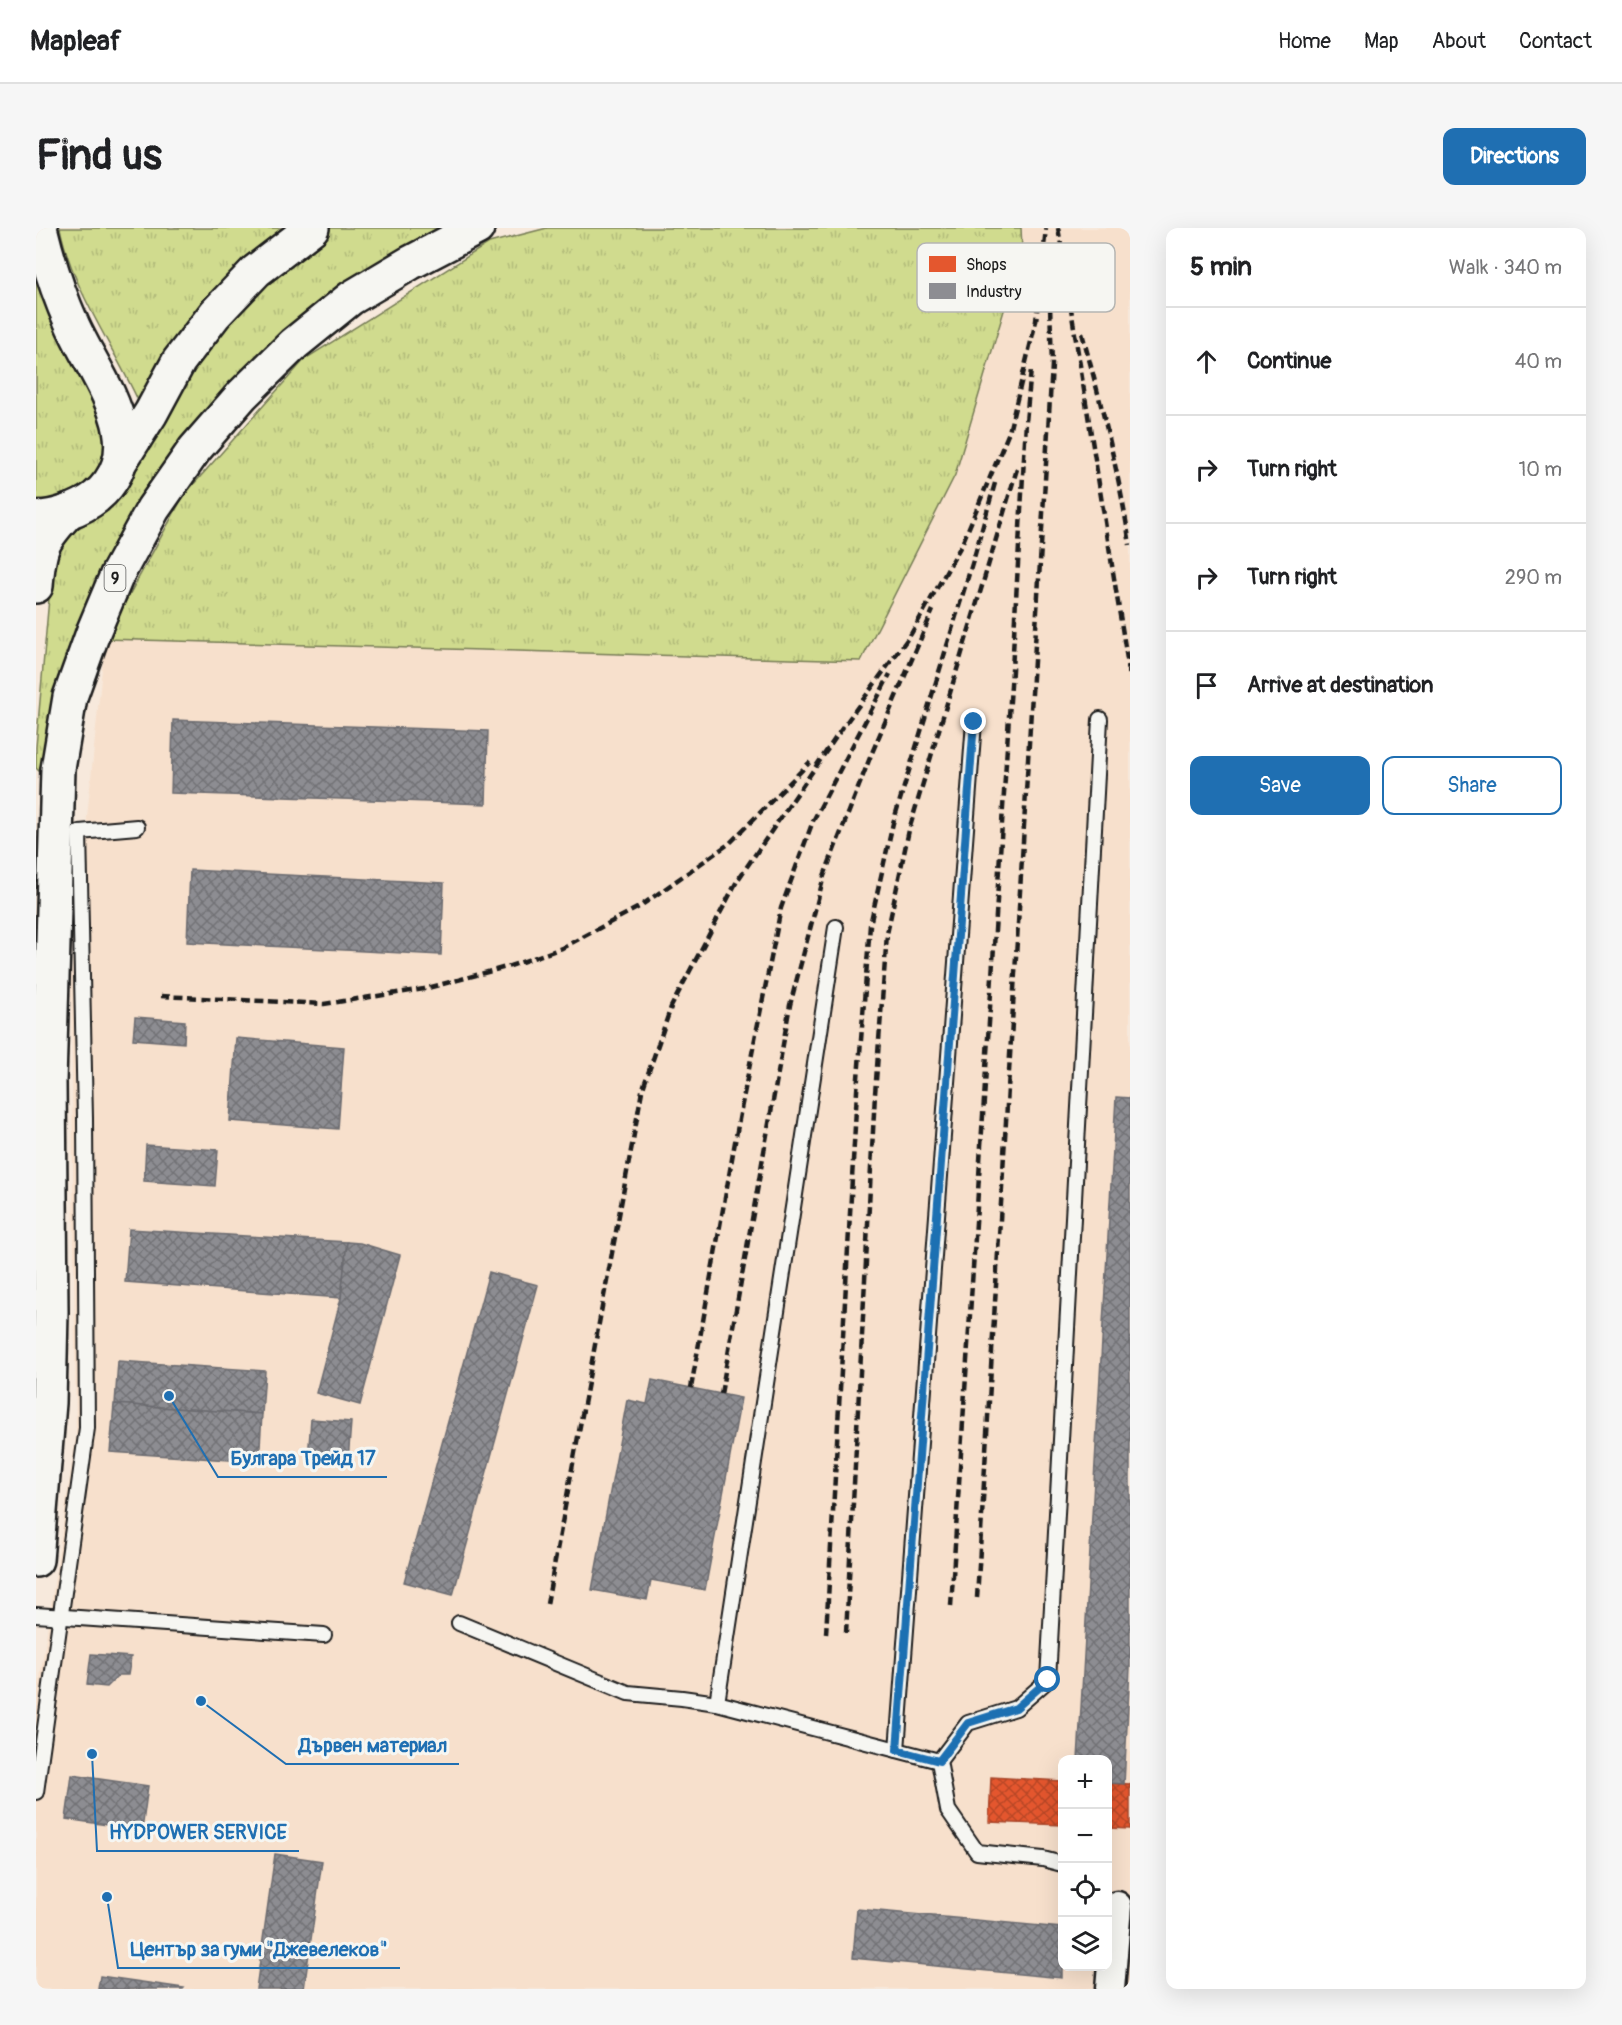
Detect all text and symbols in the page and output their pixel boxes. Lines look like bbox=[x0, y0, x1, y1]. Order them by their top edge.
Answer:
text: Mapleaf bbox=[30, 24, 121, 59]
text: Home bbox=[1278, 28, 1331, 55]
text: Map bbox=[1364, 28, 1399, 55]
text: About bbox=[1432, 28, 1486, 55]
text: Contact bbox=[1519, 28, 1592, 55]
button: Directions bbox=[1443, 128, 1586, 185]
text: Find us bbox=[36, 130, 162, 182]
legend bbox=[917, 243, 1115, 312]
text: 5 min bbox=[1190, 251, 1252, 283]
text: Shops bbox=[966, 255, 1006, 275]
text: Walk · 340 m bbox=[1449, 255, 1562, 280]
text: Industry bbox=[966, 282, 1022, 302]
icon: ahead bbox=[1190, 345, 1223, 378]
text: Continue bbox=[1247, 347, 1331, 375]
text: 40 m bbox=[1515, 349, 1562, 374]
icon: right bbox=[1190, 453, 1223, 486]
text: Turn right bbox=[1247, 455, 1337, 483]
text: 10 m bbox=[1518, 457, 1562, 482]
icon: right bbox=[1190, 561, 1223, 594]
text: Turn right bbox=[1247, 563, 1337, 591]
road number: 9 bbox=[104, 565, 126, 591]
text: 290 m bbox=[1505, 565, 1562, 590]
icon: arrive bbox=[1190, 669, 1223, 702]
text: Arrive at destination bbox=[1247, 671, 1433, 699]
route end bbox=[960, 708, 986, 734]
button: Save bbox=[1190, 756, 1370, 815]
button: Share bbox=[1382, 756, 1562, 815]
callout: Булгара Трейд 17 bbox=[218, 1439, 387, 1477]
text: Булгара Трейд 17 bbox=[231, 1446, 376, 1471]
route start bbox=[1034, 1666, 1060, 1692]
callout: Дървен материал bbox=[286, 1726, 459, 1764]
text: Дървен материал bbox=[298, 1733, 447, 1758]
map controls bbox=[1058, 1755, 1112, 1971]
button: + bbox=[1058, 1755, 1112, 1809]
button: − bbox=[1058, 1809, 1112, 1863]
callout: HYDPOWER SERVICE bbox=[97, 1813, 299, 1851]
text: HYDPOWER SERVICE bbox=[109, 1820, 288, 1845]
button: locate bbox=[1058, 1863, 1112, 1917]
button: layers bbox=[1058, 1917, 1112, 1971]
callout: Център за гуми "Джевелеков" bbox=[118, 1930, 400, 1968]
text: Център за гуми "Джевелеков" bbox=[130, 1937, 388, 1962]

